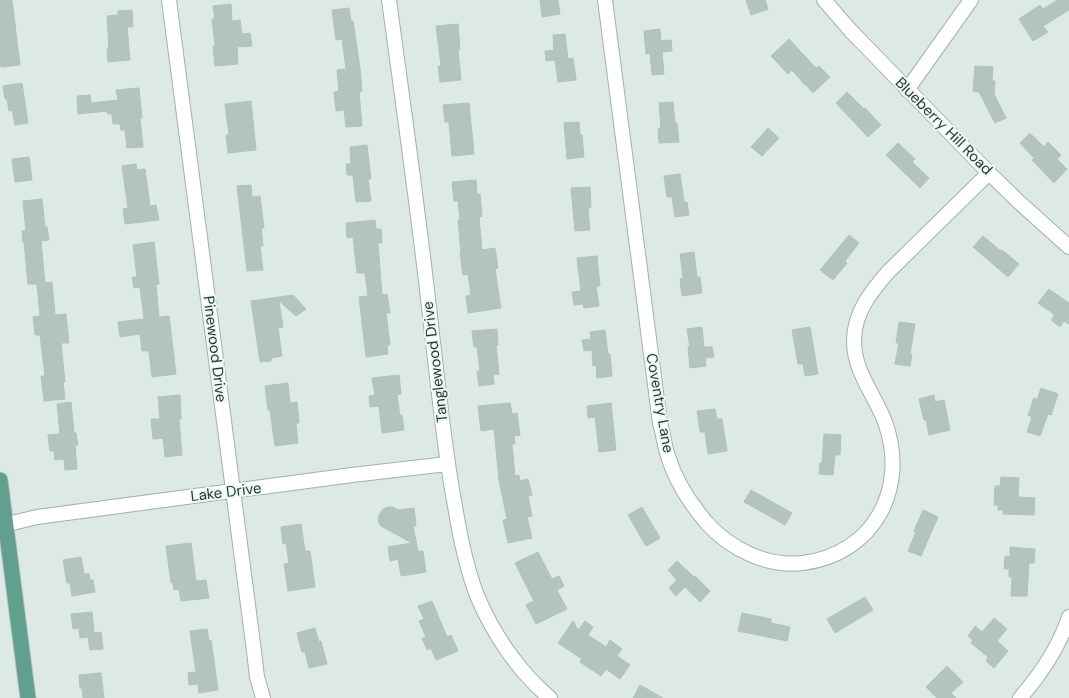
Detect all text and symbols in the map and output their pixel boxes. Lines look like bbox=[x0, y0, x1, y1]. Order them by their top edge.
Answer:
street label: Blueberry Hill Road bbox=[891, 73, 997, 179]
street label: Pinewood Drive bbox=[199, 295, 231, 403]
street label: Tanglewood Drive bbox=[418, 300, 452, 424]
street label: Coventry Lane bbox=[641, 352, 679, 454]
street label: Lake Drive bbox=[189, 478, 263, 506]

